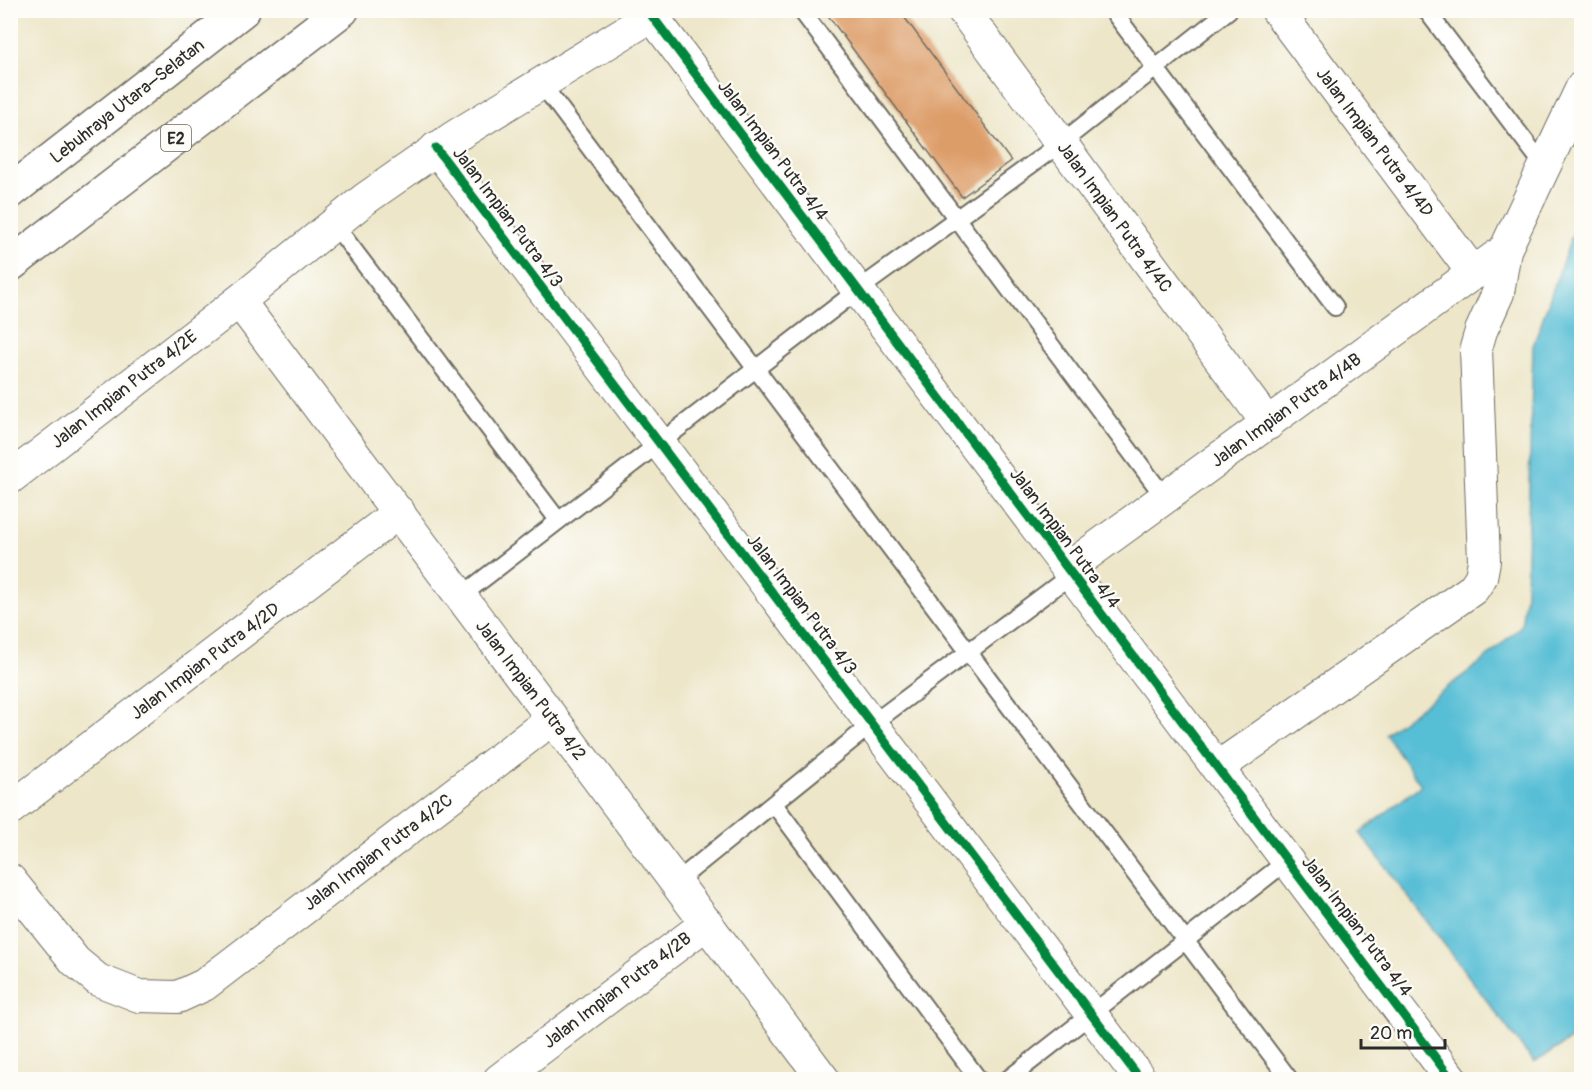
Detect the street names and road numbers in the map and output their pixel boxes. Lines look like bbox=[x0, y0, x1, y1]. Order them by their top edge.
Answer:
street label: Lebuhraya Utara–Selatan bbox=[45, 34, 209, 169]
street label: Jalan Impian Putra 4/4D bbox=[1311, 63, 1438, 222]
street label: Jalan Impian Putra 4/4 bbox=[712, 75, 833, 226]
road number: E2 bbox=[161, 125, 191, 151]
street label: Jalan Impian Putra 4/4C bbox=[1052, 137, 1177, 297]
street label: Jalan Impian Putra 4/3 bbox=[447, 143, 568, 292]
street label: Jalan Impian Putra 4/2E bbox=[47, 325, 202, 454]
street label: Jalan Impian Putra 4/4B bbox=[1207, 348, 1366, 473]
street label: Jalan Impian Putra 4/4 bbox=[1004, 463, 1125, 614]
street label: Jalan Impian Putra 4/3 bbox=[741, 530, 862, 679]
street label: Jalan Impian Putra 4/2D bbox=[126, 598, 285, 725]
street label: Jalan Impian Putra 4/2 bbox=[470, 616, 591, 765]
street label: Jalan Impian Putra 4/2C bbox=[299, 789, 457, 916]
street label: Jalan Impian Putra 4/4 bbox=[1296, 851, 1417, 1002]
street label: Jalan Impian Putra 4/2B bbox=[539, 927, 696, 1054]

